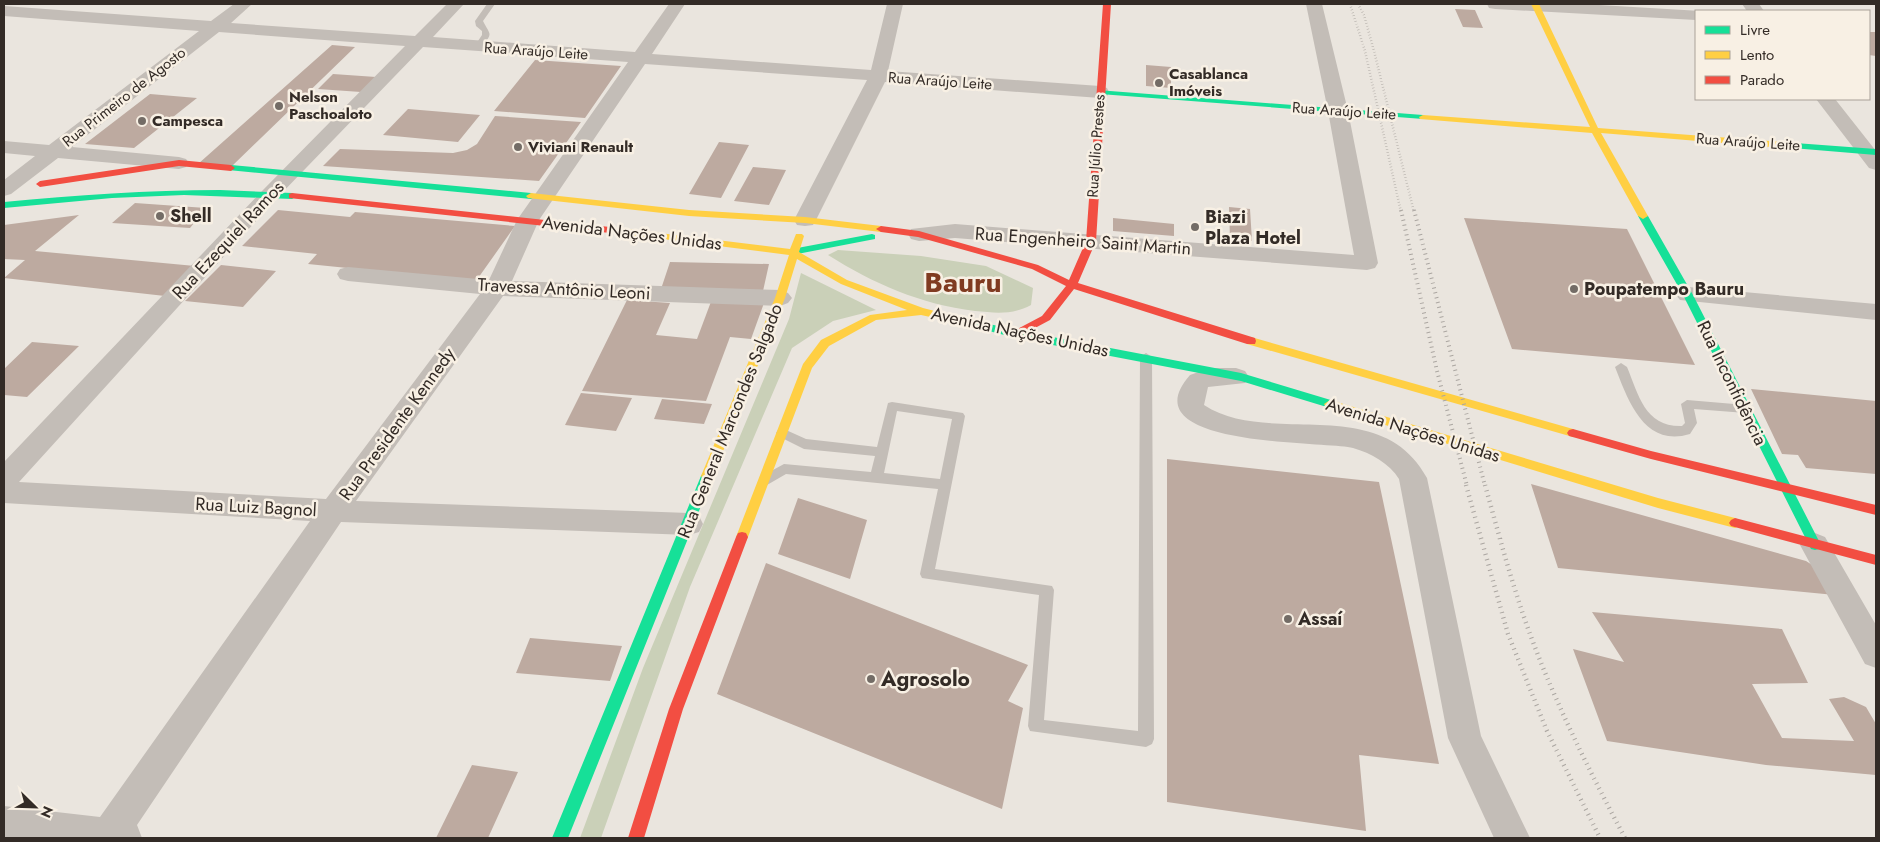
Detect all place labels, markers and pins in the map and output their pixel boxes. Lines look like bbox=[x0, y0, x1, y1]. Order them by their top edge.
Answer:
place label: Casablanca Imóveis bbox=[1169, 63, 1248, 102]
marker: Casablanca Imóveis bbox=[1153, 77, 1165, 89]
place label: Nelson Paschoaloto bbox=[289, 86, 372, 125]
marker: Nelson Paschoaloto bbox=[273, 100, 285, 112]
place label: Campesca bbox=[152, 110, 223, 132]
marker: Campesca bbox=[136, 115, 148, 127]
place label: Viviani Renault bbox=[527, 136, 633, 158]
marker: Viviani Renault bbox=[512, 141, 524, 153]
place label: Shell bbox=[170, 203, 212, 229]
place label: Biazi Plaza Hotel bbox=[1205, 204, 1301, 251]
marker: Shell bbox=[154, 210, 166, 222]
marker: Biazi Plaza Hotel bbox=[1189, 221, 1201, 233]
place label: Poupatempo Bauru bbox=[1584, 276, 1744, 302]
marker: Poupatempo Bauru bbox=[1568, 283, 1580, 295]
place label: Assaí bbox=[1297, 606, 1343, 632]
marker: Assaí bbox=[1282, 613, 1294, 625]
place label: Agrosolo bbox=[880, 664, 970, 694]
marker: Agrosolo bbox=[865, 673, 877, 685]

